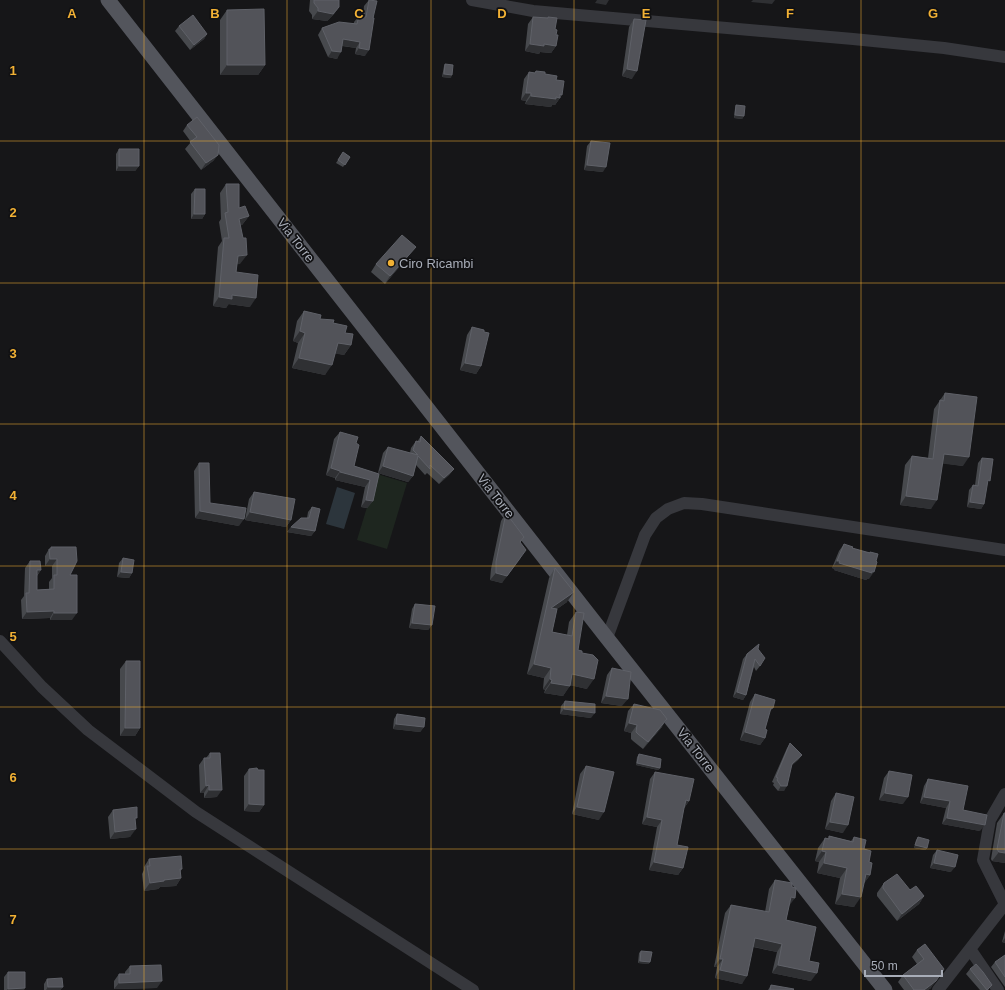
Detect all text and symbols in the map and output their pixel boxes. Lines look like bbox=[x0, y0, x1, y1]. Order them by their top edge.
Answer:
text: A bbox=[67, 6, 77, 21]
text: B bbox=[210, 6, 220, 21]
text: C bbox=[354, 6, 364, 21]
text: D bbox=[497, 6, 507, 21]
text: E bbox=[642, 6, 651, 21]
text: F bbox=[786, 6, 794, 21]
text: G bbox=[928, 6, 938, 21]
text: 1 bbox=[9, 63, 17, 78]
text: 2 bbox=[9, 205, 17, 220]
street label: Via Torre bbox=[274, 215, 318, 265]
place label: Ciro Ricambi bbox=[399, 256, 474, 271]
marker: Ciro Ricambi bbox=[386, 258, 396, 268]
text: 3 bbox=[9, 346, 17, 361]
street label: Via Torre bbox=[474, 471, 518, 521]
text: 4 bbox=[9, 488, 17, 503]
text: 5 bbox=[9, 629, 17, 644]
street label: Via Torre bbox=[674, 725, 718, 775]
text: 6 bbox=[9, 770, 17, 785]
text: 7 bbox=[9, 912, 17, 927]
scale bar bbox=[865, 952, 942, 978]
text: 50 m bbox=[871, 959, 898, 973]

